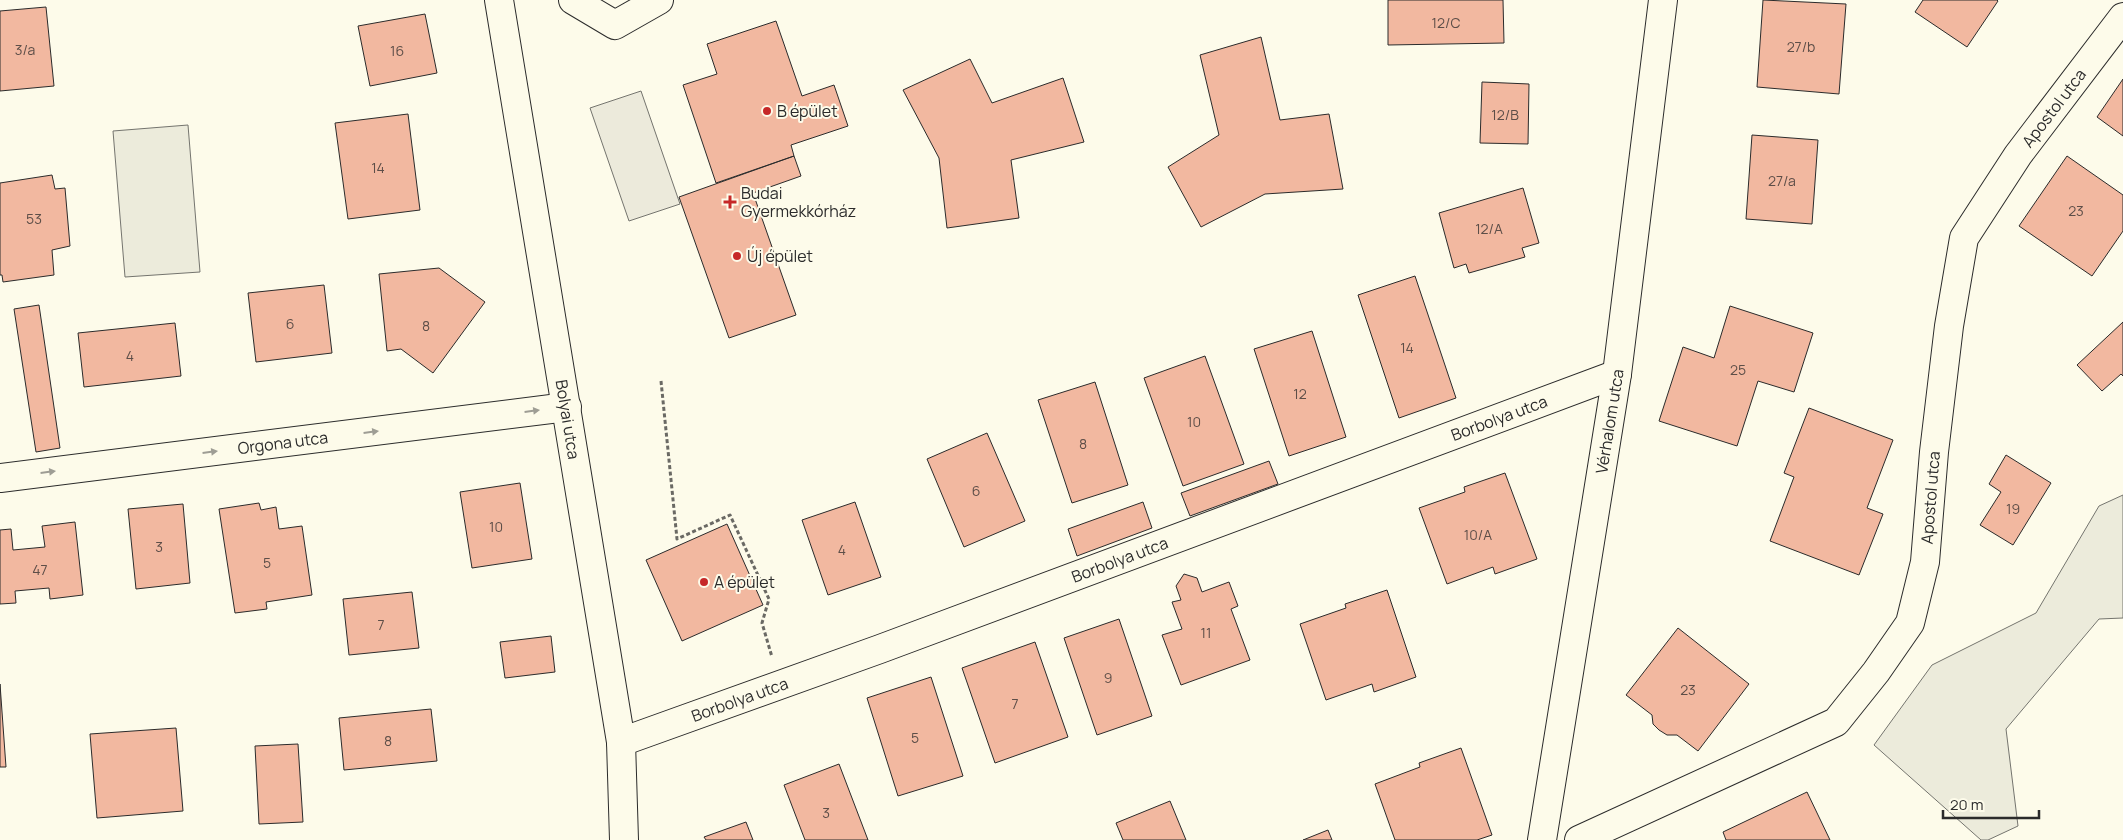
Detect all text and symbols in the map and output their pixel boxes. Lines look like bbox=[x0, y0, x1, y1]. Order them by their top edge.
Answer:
house number: 12/C bbox=[1432, 13, 1460, 32]
house number: 27/b bbox=[1787, 37, 1815, 56]
house number: 3/a bbox=[15, 40, 35, 59]
house number: 16 bbox=[390, 41, 404, 60]
street label: Apostol utca bbox=[2017, 64, 2091, 152]
place label: B épület bbox=[777, 100, 838, 122]
marker: B épület bbox=[761, 105, 773, 117]
house number: 12/B bbox=[1491, 105, 1519, 124]
house number: 14 bbox=[371, 158, 385, 177]
house number: 27/a bbox=[1768, 171, 1796, 190]
place label: Budai Gyermekkórház bbox=[741, 182, 856, 222]
marker: Budai Gyermekkórház bbox=[723, 195, 737, 209]
house number: 23 bbox=[2068, 201, 2084, 220]
house number: 53 bbox=[26, 209, 42, 228]
house number: 12/A bbox=[1475, 219, 1503, 238]
place label: Új épület bbox=[747, 245, 813, 267]
marker: Új épület bbox=[731, 250, 743, 262]
house number: 6 bbox=[286, 314, 294, 333]
house number: 8 bbox=[422, 316, 430, 335]
house number: 14 bbox=[1400, 338, 1414, 357]
house number: 4 bbox=[126, 346, 134, 365]
house number: 25 bbox=[1730, 360, 1746, 379]
street label: Vérhalom utca bbox=[1590, 368, 1629, 475]
street label: Bolyai utca bbox=[551, 378, 585, 461]
house number: 12 bbox=[1293, 384, 1307, 403]
street label: Borbolya utca bbox=[1448, 390, 1550, 446]
one-way arrow bbox=[524, 407, 540, 415]
house number: 10 bbox=[1187, 412, 1201, 431]
street label: Orgona utca bbox=[236, 426, 329, 459]
one-way arrow bbox=[363, 428, 379, 436]
house number: 8 bbox=[1079, 434, 1087, 453]
one-way arrow bbox=[202, 448, 218, 456]
street label: Apostol utca bbox=[1916, 450, 1945, 545]
one-way arrow bbox=[41, 468, 57, 476]
house number: 6 bbox=[972, 481, 980, 500]
house number: 19 bbox=[2006, 499, 2020, 518]
house number: 10 bbox=[489, 517, 503, 536]
house number: 10/A bbox=[1464, 525, 1492, 544]
street label: Borbolya utca bbox=[1068, 532, 1171, 588]
house number: 3 bbox=[155, 537, 163, 556]
house number: 4 bbox=[838, 540, 846, 559]
house number: 5 bbox=[263, 553, 271, 572]
house number: 47 bbox=[32, 560, 48, 579]
place label: A épület bbox=[714, 571, 775, 593]
marker: A épület bbox=[698, 576, 710, 588]
house number: 7 bbox=[377, 615, 385, 634]
house number: 11 bbox=[1201, 623, 1211, 642]
house number: 9 bbox=[1104, 668, 1112, 687]
street label: Borbolya utca bbox=[688, 672, 791, 727]
house number: 23 bbox=[1680, 680, 1696, 699]
house number: 7 bbox=[1011, 694, 1019, 713]
house number: 5 bbox=[911, 728, 919, 747]
house number: 8 bbox=[384, 731, 392, 750]
scale bar bbox=[1943, 788, 2039, 820]
text: 20 m bbox=[1950, 794, 1983, 815]
house number: 3 bbox=[822, 803, 830, 822]

